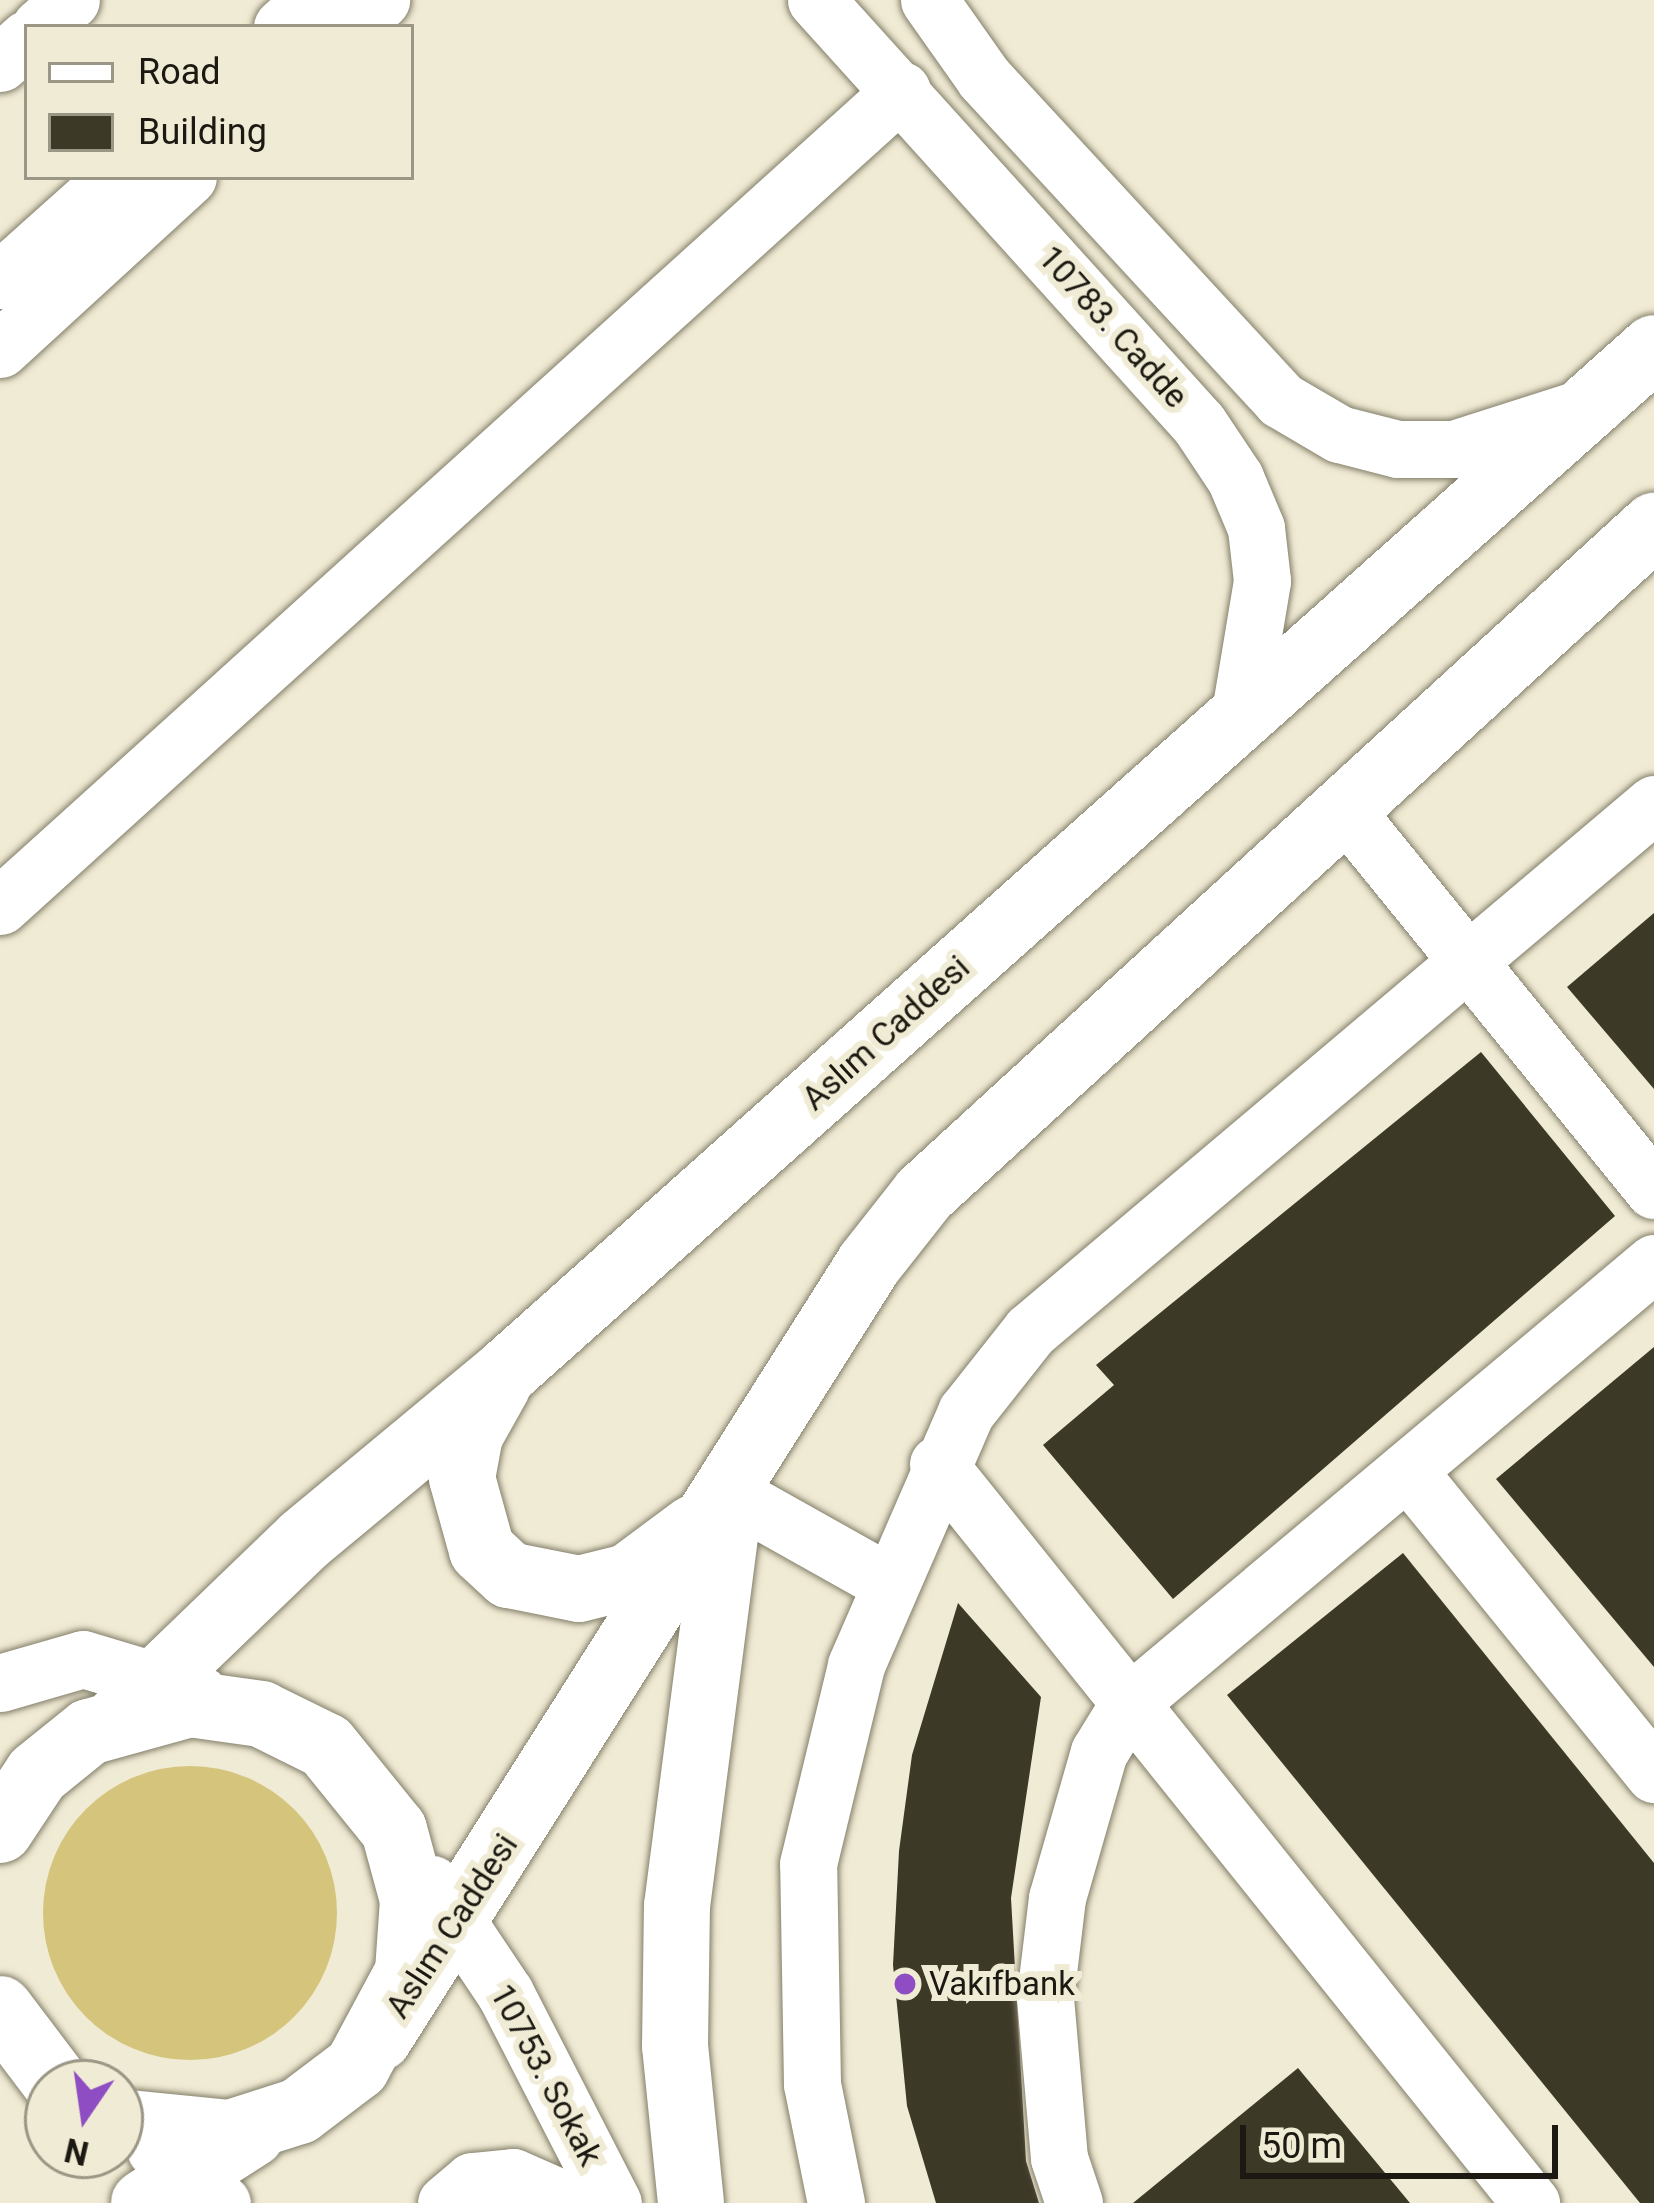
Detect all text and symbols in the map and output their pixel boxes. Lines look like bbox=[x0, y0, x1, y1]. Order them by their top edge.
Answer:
legend bbox=[24, 24, 414, 180]
text: Road bbox=[138, 51, 221, 93]
text: Building bbox=[138, 111, 267, 153]
street label: 10783. Cadde bbox=[1030, 238, 1196, 416]
street label: Aslım Caddesi bbox=[794, 948, 978, 1118]
street label: Aslım Caddesi bbox=[378, 1827, 526, 2025]
place label: Vakıfbank bbox=[929, 1964, 1075, 2004]
marker: Vakıfbank bbox=[892, 1971, 918, 1997]
street label: 10753. Sokak bbox=[482, 1978, 610, 2172]
north arrow bbox=[24, 2059, 144, 2179]
scale bar bbox=[1246, 2101, 1564, 2175]
text: 50 m bbox=[1261, 2125, 1342, 2167]
text: N bbox=[61, 2130, 92, 2173]

